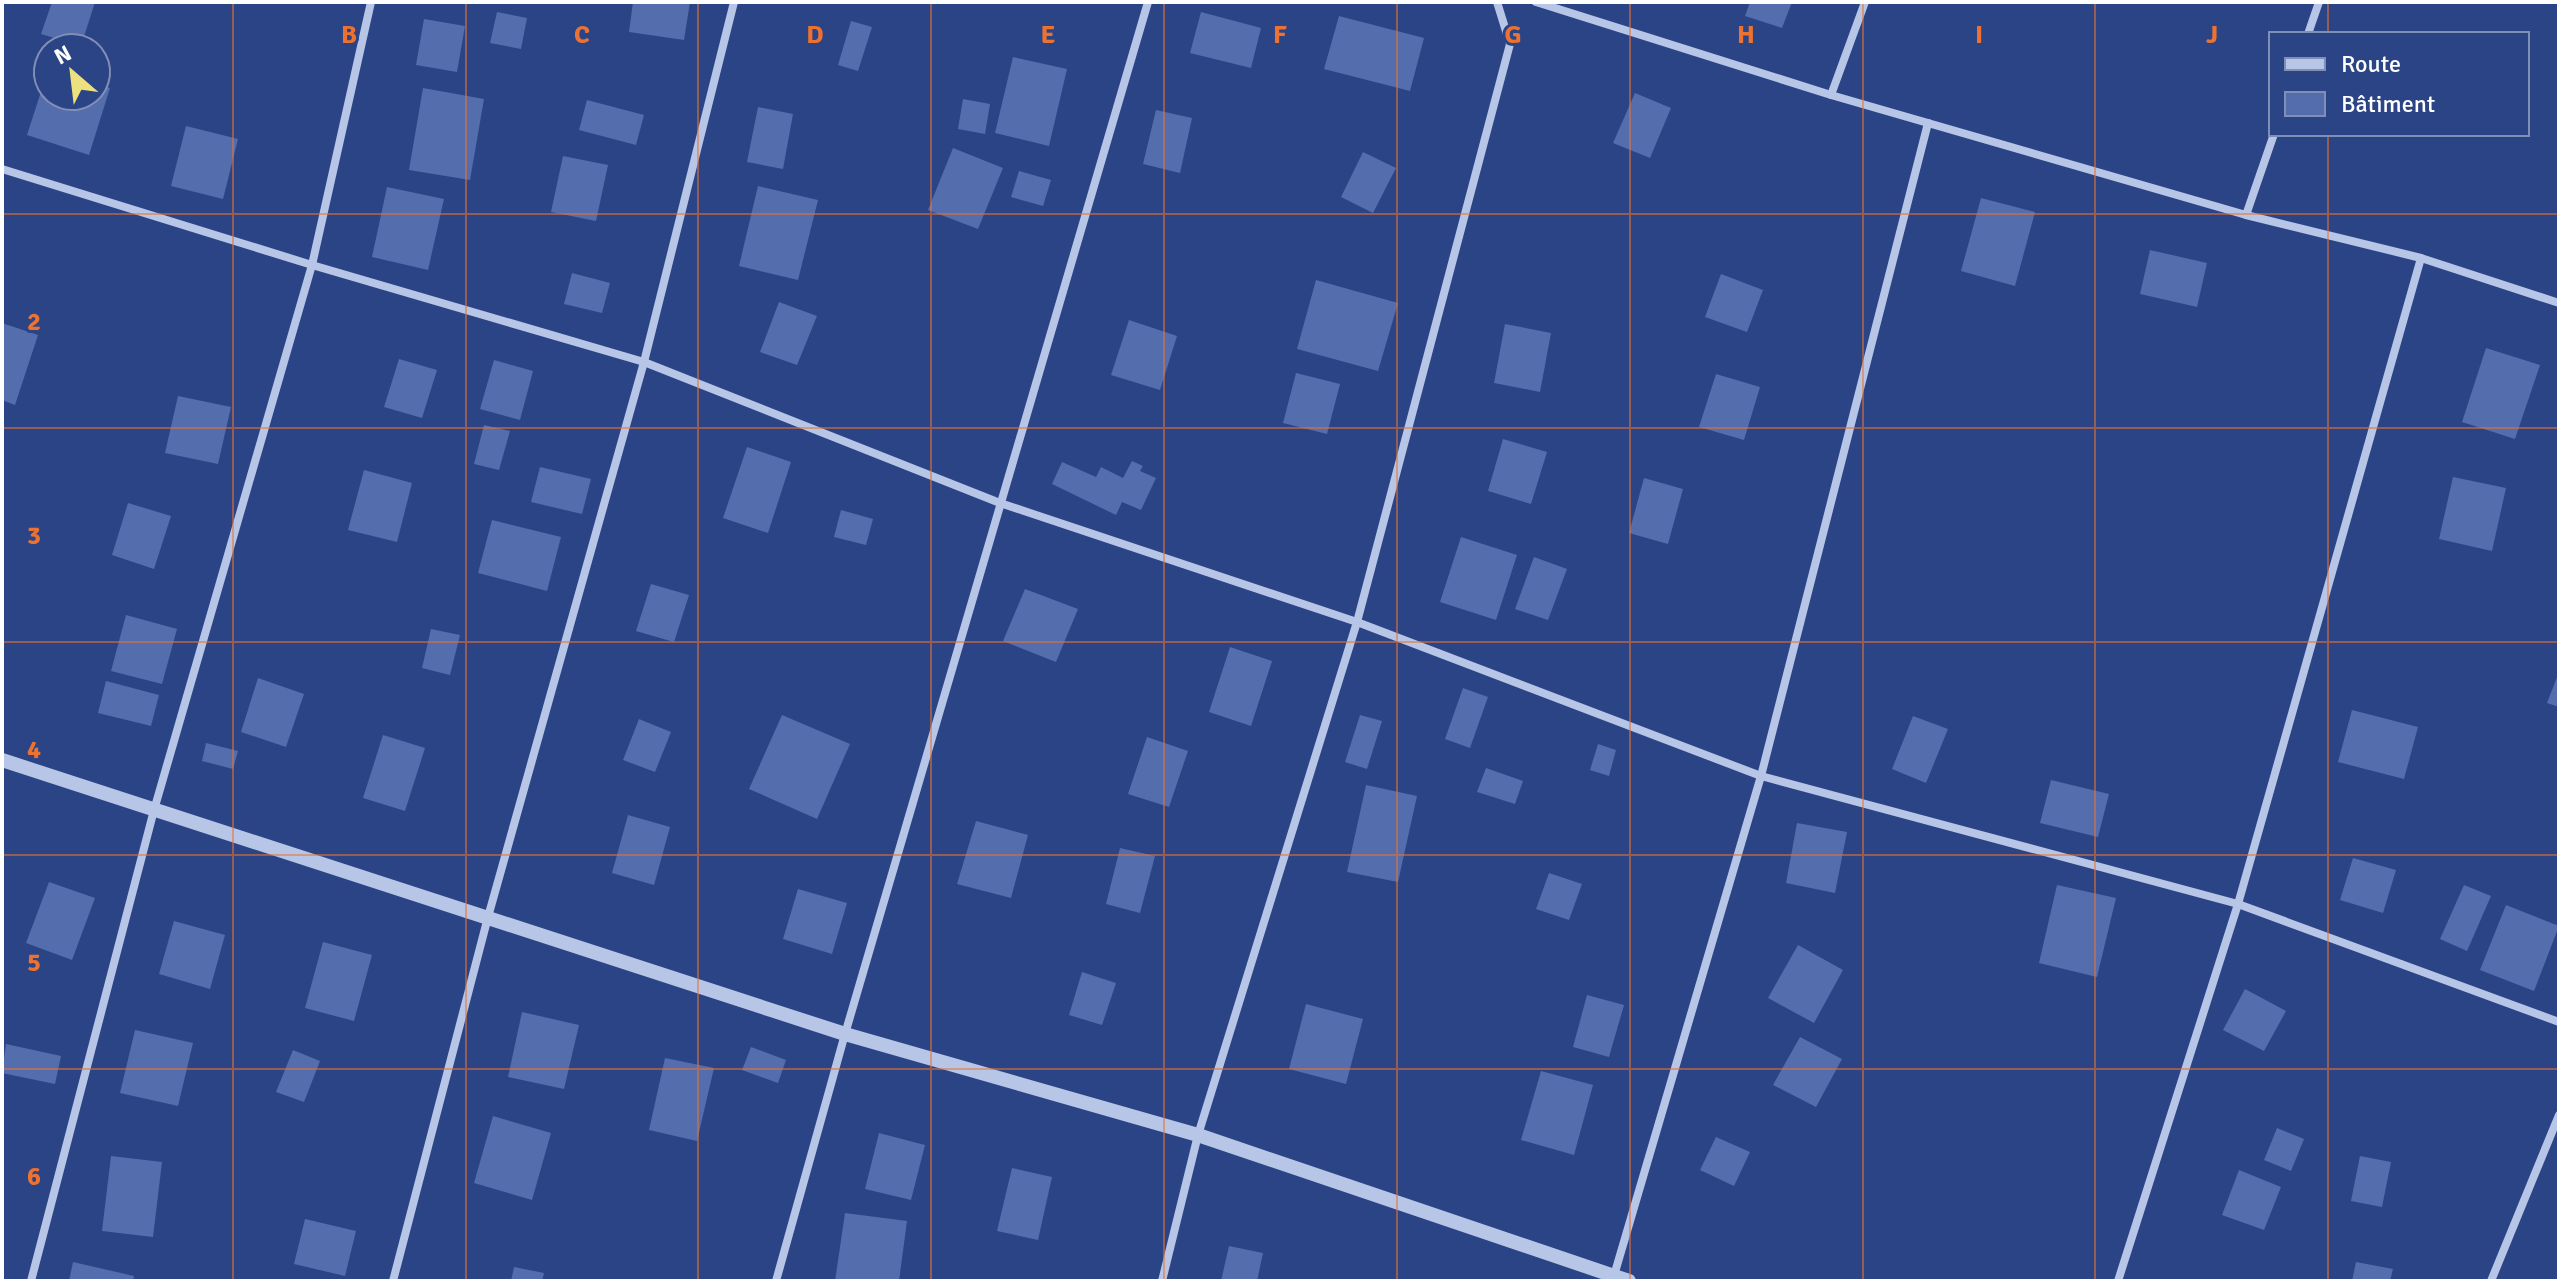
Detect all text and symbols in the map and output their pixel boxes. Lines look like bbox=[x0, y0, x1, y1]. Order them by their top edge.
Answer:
text: B bbox=[341, 19, 357, 51]
text: C bbox=[574, 19, 590, 51]
text: D bbox=[806, 19, 824, 51]
text: E bbox=[1041, 19, 1055, 51]
text: F bbox=[1273, 19, 1287, 51]
text: G bbox=[1504, 19, 1522, 51]
text: H bbox=[1737, 19, 1755, 51]
text: I bbox=[1975, 19, 1983, 51]
text: J bbox=[2206, 19, 2218, 51]
north arrow bbox=[32, 32, 112, 112]
legend bbox=[2269, 32, 2529, 136]
text: N bbox=[50, 39, 76, 70]
text: Route bbox=[2341, 49, 2401, 79]
text: Bâtiment bbox=[2341, 89, 2435, 119]
text: 2 bbox=[27, 306, 41, 338]
text: 3 bbox=[27, 520, 41, 552]
text: 4 bbox=[27, 734, 41, 766]
text: 5 bbox=[27, 947, 41, 979]
text: 6 bbox=[27, 1161, 41, 1193]

